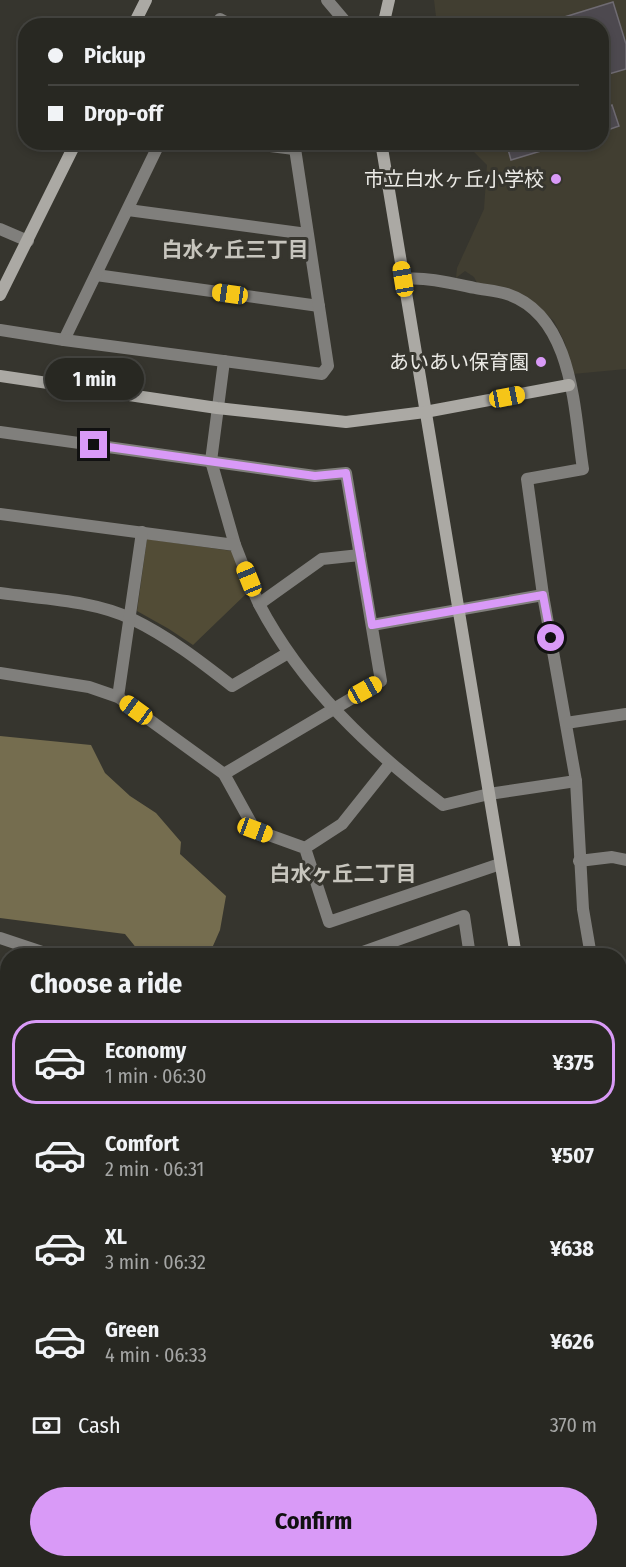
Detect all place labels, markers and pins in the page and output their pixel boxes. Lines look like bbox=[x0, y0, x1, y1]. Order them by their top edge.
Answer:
place label: 市立白水ヶ丘小学校 bbox=[364, 167, 544, 191]
marker: 市立白水ヶ丘小学校 bbox=[549, 172, 563, 186]
place label: あいあい保育園 bbox=[389, 350, 529, 374]
marker: あいあい保育園 bbox=[534, 355, 548, 369]

